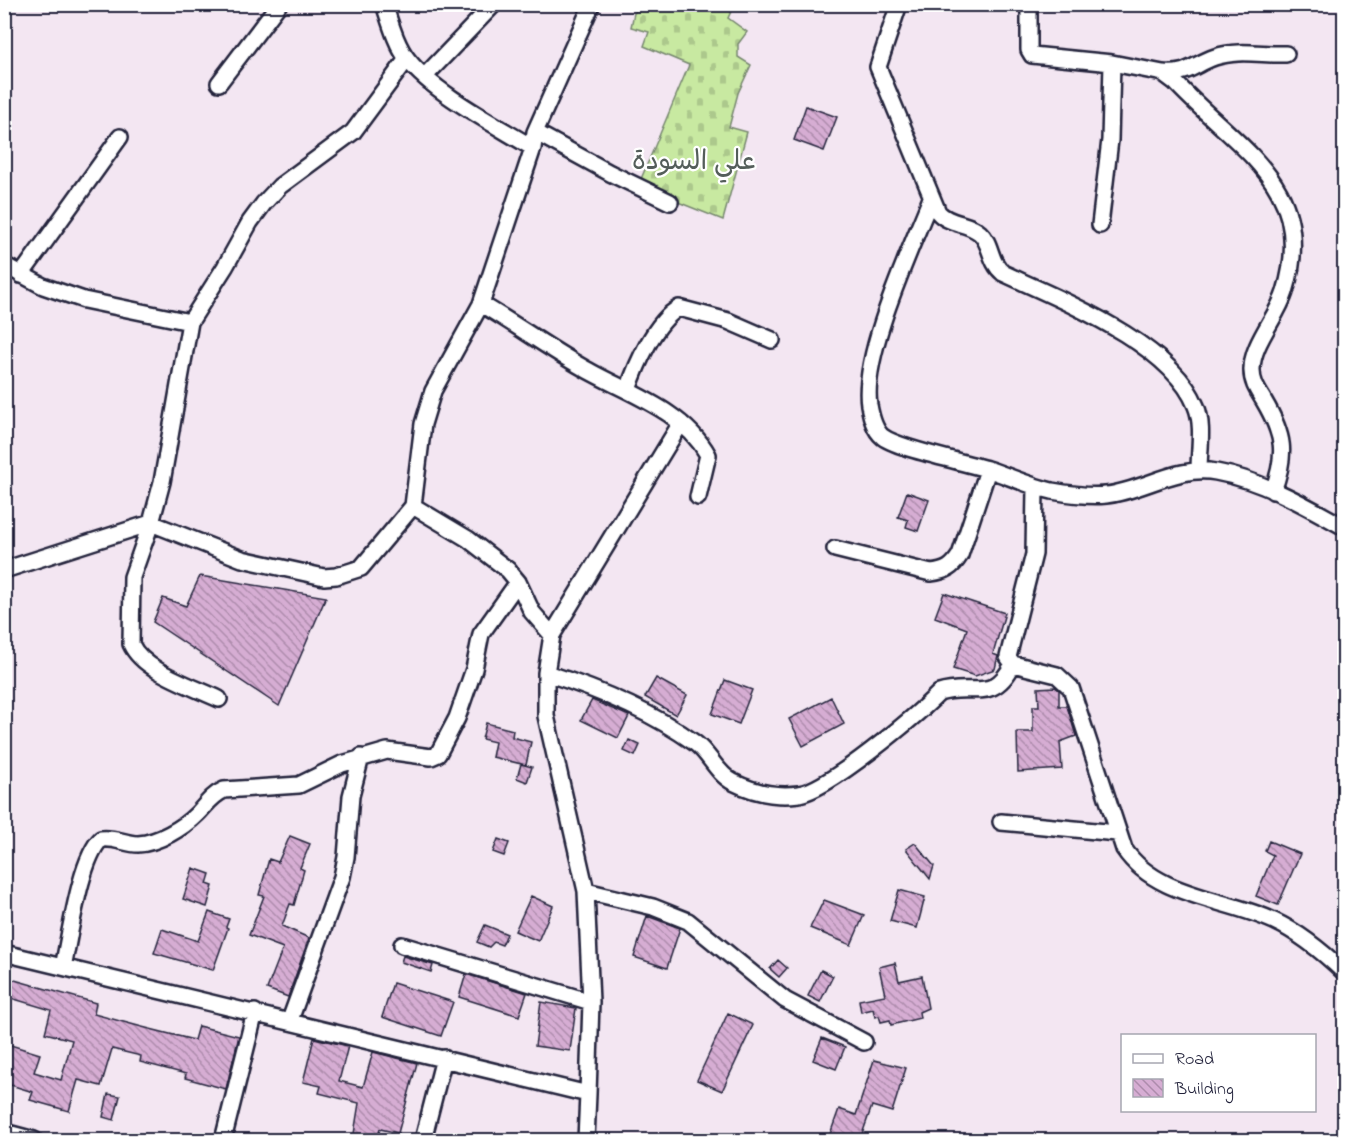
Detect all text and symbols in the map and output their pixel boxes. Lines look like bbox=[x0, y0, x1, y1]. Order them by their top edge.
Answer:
park label: علي السودة bbox=[632, 143, 756, 183]
legend bbox=[1121, 1034, 1316, 1112]
text: Road bbox=[1175, 1047, 1214, 1073]
text: Building bbox=[1174, 1077, 1234, 1104]

